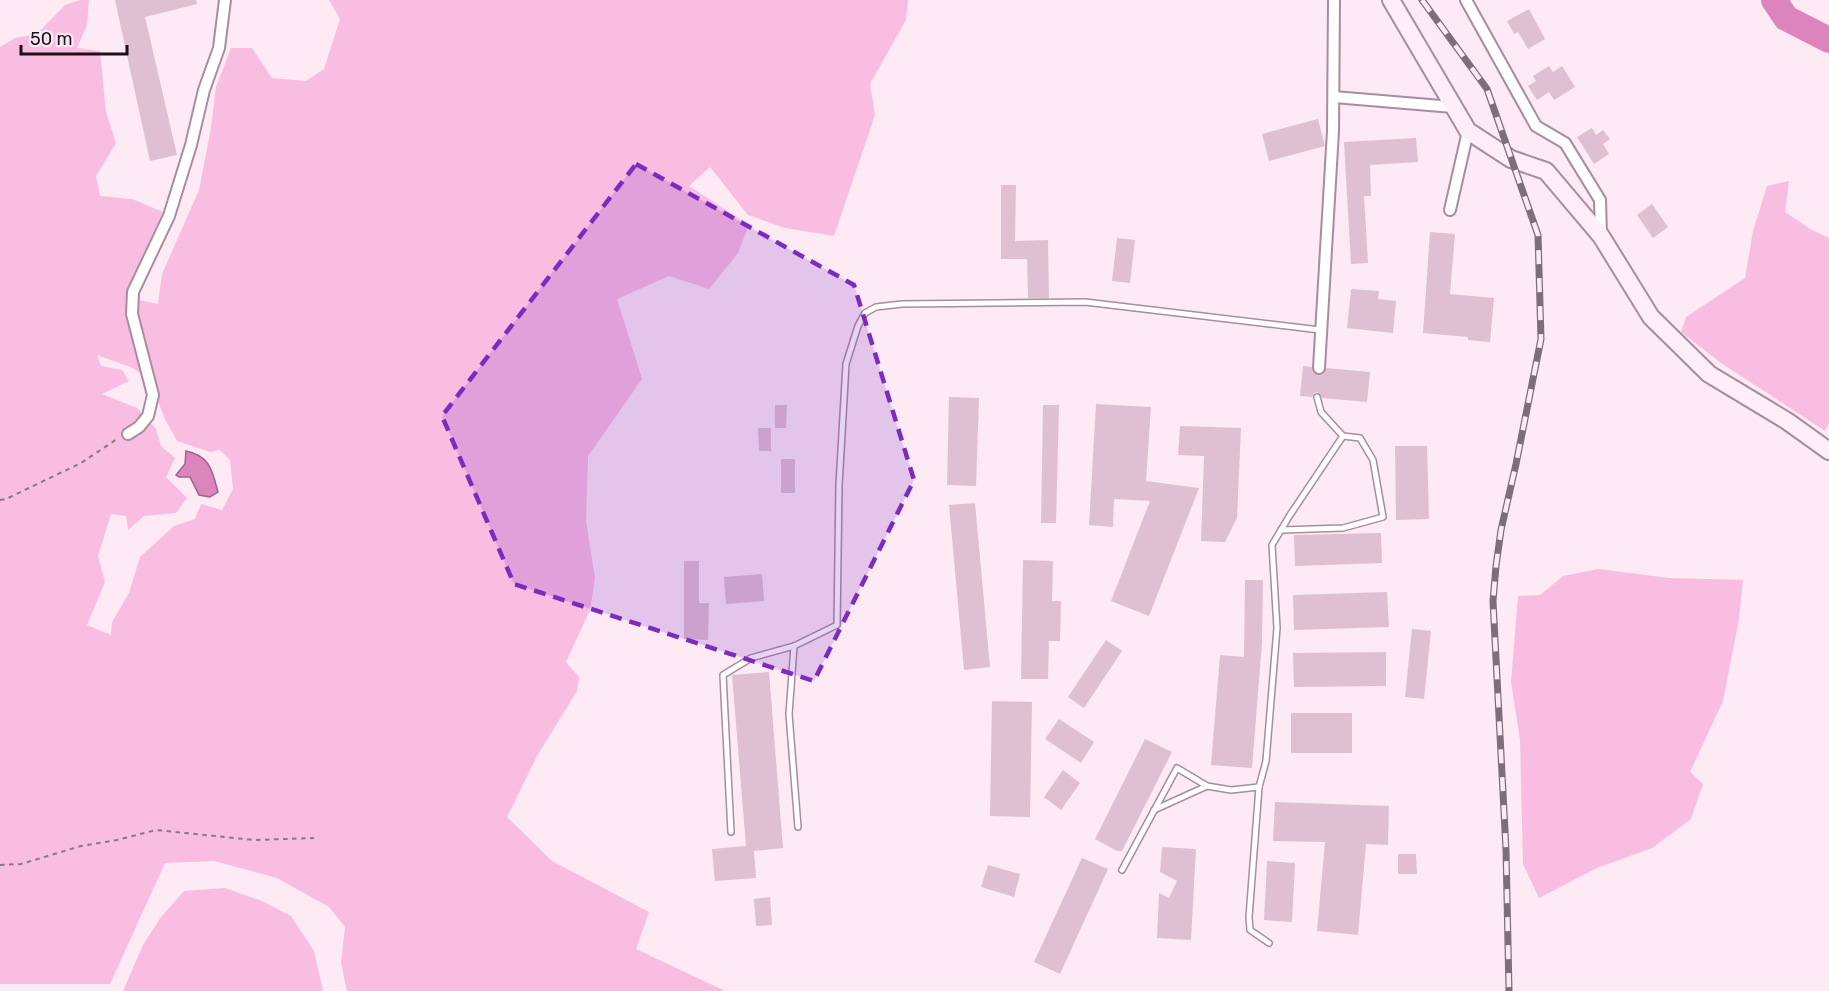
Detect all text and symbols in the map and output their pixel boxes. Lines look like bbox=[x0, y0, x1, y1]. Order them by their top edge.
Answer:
scale bar bbox=[21, 18, 128, 56]
text: 50 m bbox=[30, 28, 73, 50]

